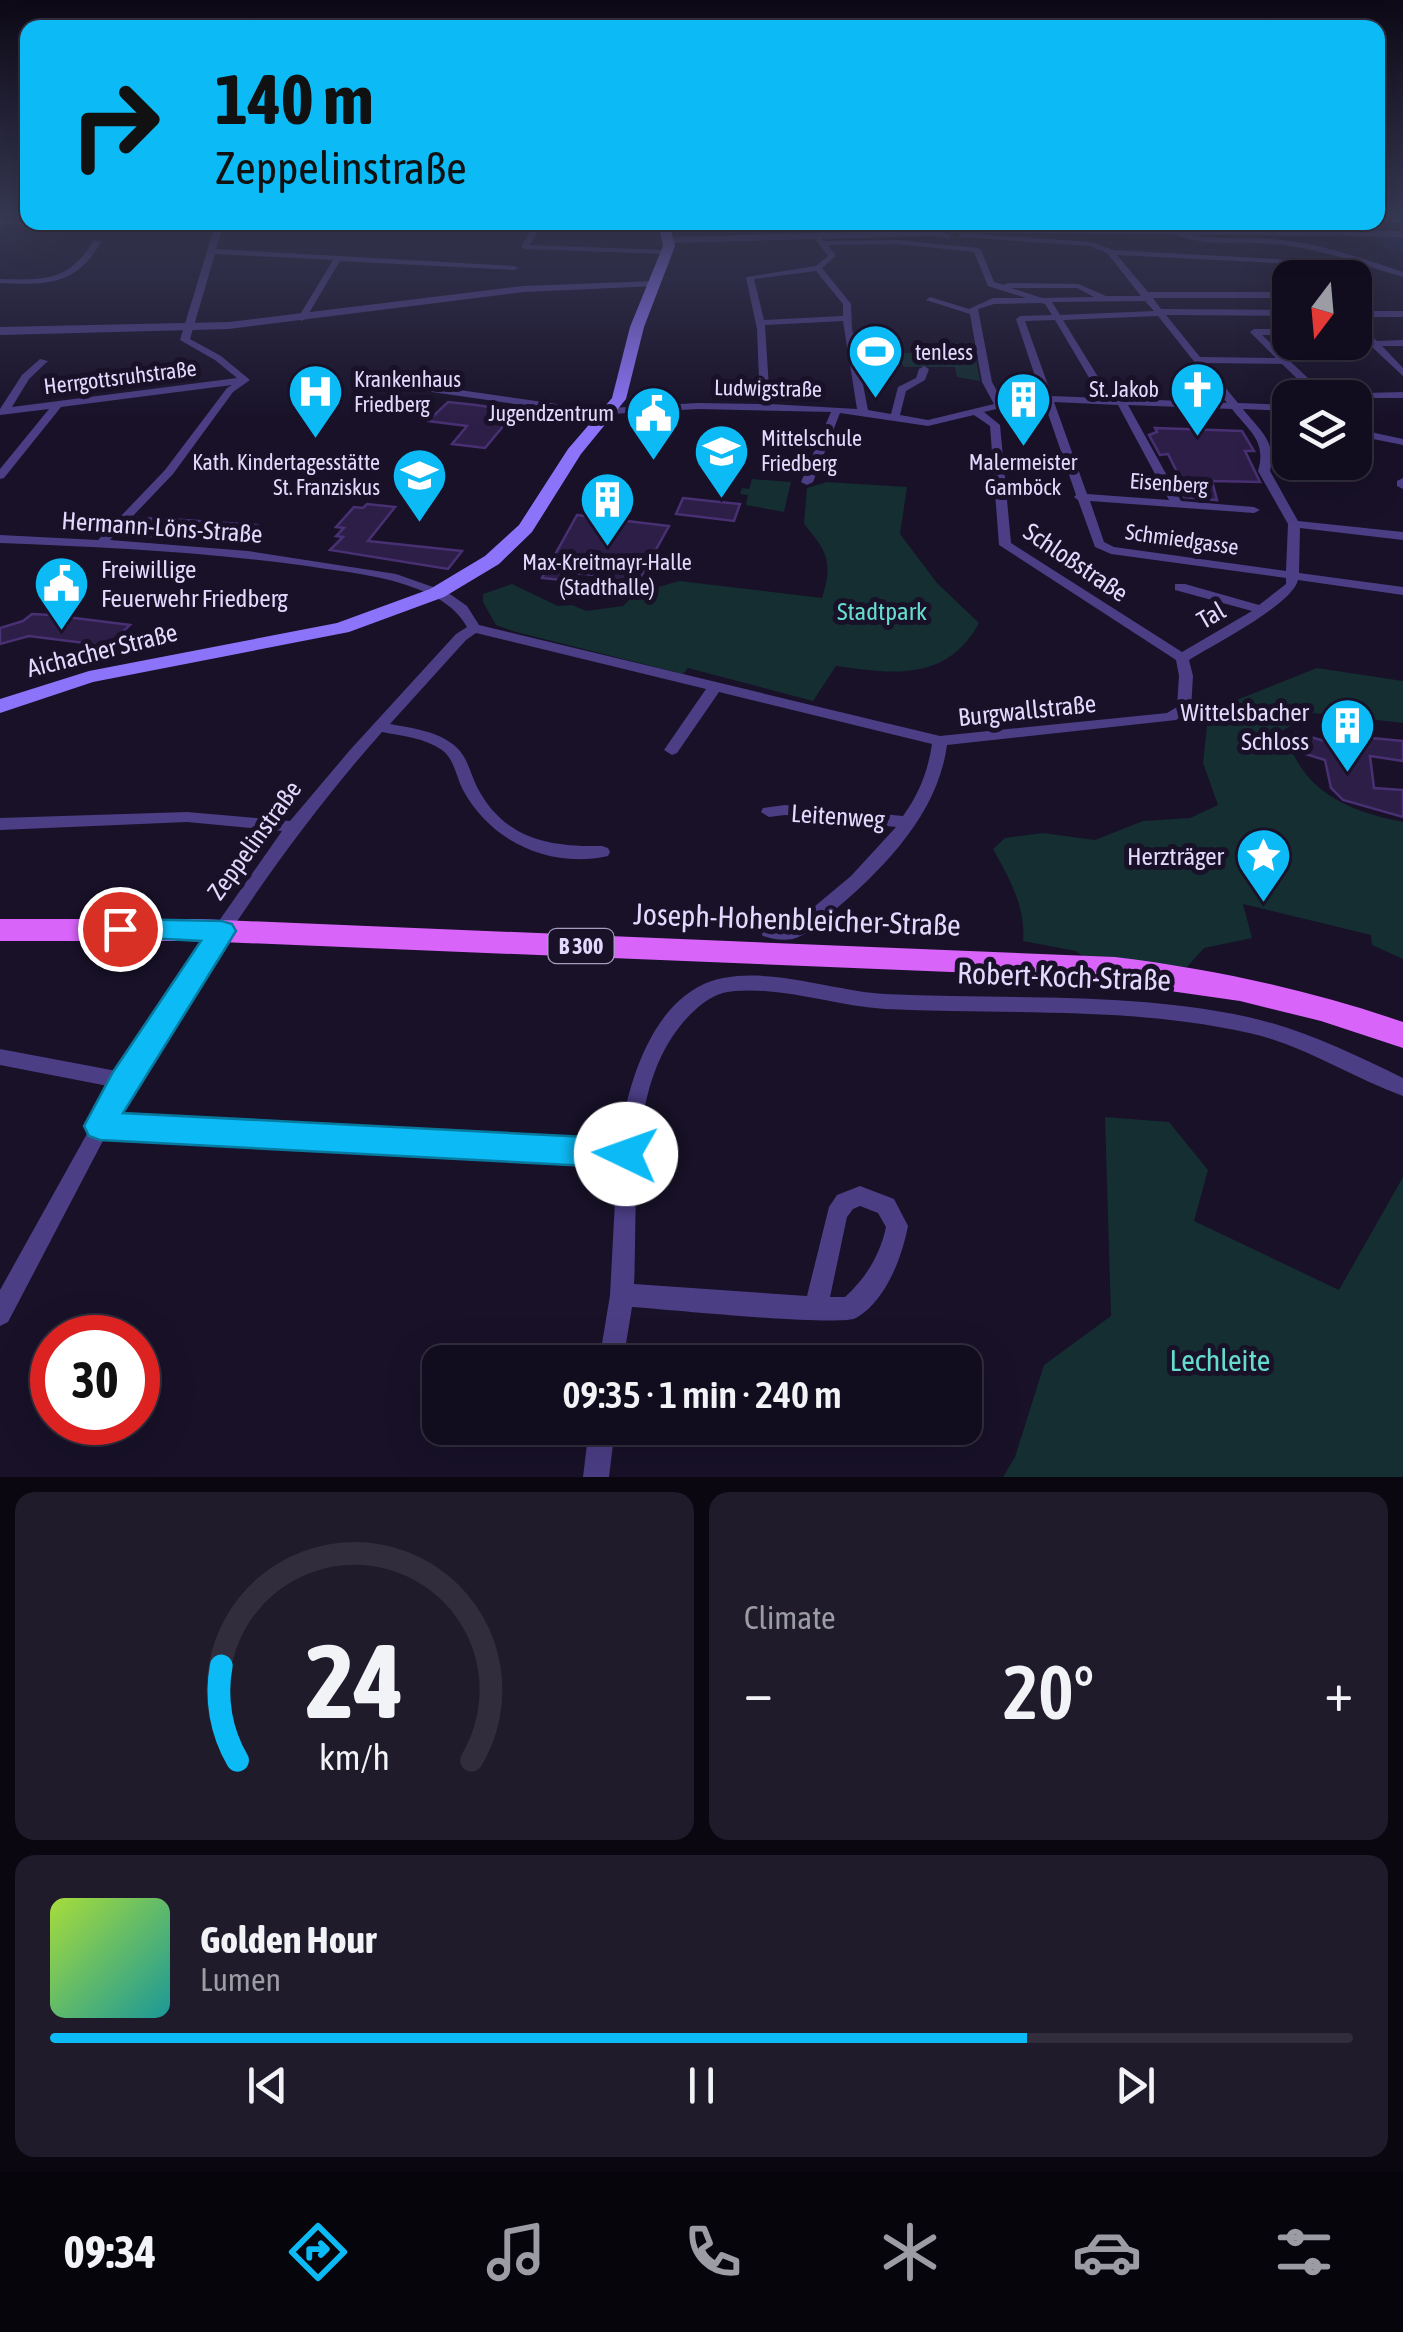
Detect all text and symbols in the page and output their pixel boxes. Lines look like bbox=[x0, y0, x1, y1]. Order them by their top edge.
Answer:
text: 140 m bbox=[215, 59, 374, 139]
icon: right bbox=[50, 60, 180, 190]
text: Zeppelinstraße bbox=[215, 142, 467, 194]
north arrow bbox=[1272, 260, 1372, 360]
map controls bbox=[1272, 260, 1372, 480]
sports icon: tenless bbox=[846, 322, 906, 401]
place label: tenless bbox=[915, 339, 973, 365]
street label: Herrgottsruhstraße bbox=[42, 355, 198, 399]
church icon: St. Jakob bbox=[1168, 359, 1228, 438]
hospital icon: Krankenhaus Friedberg bbox=[285, 362, 345, 441]
place label: Krankenhaus Friedberg bbox=[354, 366, 461, 417]
building icon: Malermeister Gamböck bbox=[993, 369, 1053, 448]
street label: Ludwigstraße bbox=[714, 374, 822, 402]
place label: St. Jakob bbox=[1089, 376, 1159, 402]
button: layers bbox=[1272, 380, 1372, 480]
public building icon: Jugendzentrum bbox=[623, 383, 683, 462]
place label: Jugendzentrum bbox=[489, 400, 614, 426]
school or university icon: Mittelschule Friedberg bbox=[692, 421, 752, 500]
place label: Mittelschule Friedberg bbox=[761, 425, 862, 476]
school or university icon: Kath. Kindertagesstätte St. Franziskus bbox=[389, 445, 449, 524]
place label: Kath. Kindertagesstätte St. Franziskus bbox=[192, 449, 380, 500]
place label: Malermeister Gamböck bbox=[969, 449, 1078, 500]
street label: Eisenberg bbox=[1129, 467, 1210, 499]
building icon: Max-Kreitmayr-Halle (Stadthalle) bbox=[577, 469, 637, 548]
street label: Hermann-Löns-Straße bbox=[61, 506, 263, 548]
street label: Schloßstraße bbox=[1019, 517, 1133, 607]
street label: Schmiedgasse bbox=[1124, 518, 1240, 560]
place label: Max-Kreitmayr-Halle (Stadthalle) bbox=[522, 549, 692, 600]
public building icon: Freiwillige Feuerwehr Friedberg bbox=[32, 553, 92, 632]
place label: Freiwillige Feuerwehr Friedberg bbox=[101, 555, 288, 612]
street label: Tal bbox=[1192, 596, 1230, 634]
park label: Stadtpark bbox=[837, 597, 927, 625]
street label: Aichacher Straße bbox=[24, 618, 180, 682]
street label: Burgwallstraße bbox=[957, 689, 1097, 731]
building icon: Wittelsbacher Schloss bbox=[1318, 696, 1378, 775]
place label: Wittelsbacher Schloss bbox=[1181, 698, 1310, 755]
street label: Zeppelinstraße bbox=[202, 775, 306, 905]
street label: Leitenweg bbox=[790, 799, 886, 833]
place icon: Herzträger bbox=[1233, 826, 1293, 905]
place label: Herzträger bbox=[1127, 842, 1225, 870]
pin bbox=[78, 887, 163, 972]
street label: Joseph-Hohenbleicher-Straße bbox=[633, 896, 961, 942]
icon: arrive bbox=[93, 902, 148, 957]
road number: B 300 bbox=[548, 929, 614, 963]
street label: Robert-Koch-Straße bbox=[956, 955, 1172, 997]
position arrow bbox=[574, 1102, 678, 1206]
speed limit sign: 30 bbox=[30, 1315, 160, 1445]
park label: Lechleite bbox=[1170, 1343, 1270, 1377]
text: 09:35 · 1 min · 240 m bbox=[562, 1373, 842, 1416]
text: Climate bbox=[744, 1599, 836, 1636]
text: 24 bbox=[306, 1621, 403, 1740]
text: 20° bbox=[1003, 1649, 1094, 1735]
text: − bbox=[744, 1660, 773, 1723]
text: + bbox=[1324, 1660, 1353, 1723]
text: km/h bbox=[319, 1737, 390, 1778]
text: Golden Hour bbox=[200, 1918, 376, 1961]
text: Lumen bbox=[200, 1961, 281, 1998]
icon: previous bbox=[240, 2058, 295, 2113]
icon: pause bbox=[674, 2058, 729, 2113]
icon: next bbox=[1108, 2058, 1163, 2113]
icon: directions bbox=[283, 2217, 353, 2287]
icon: music bbox=[481, 2217, 551, 2287]
icon: phone bbox=[678, 2217, 748, 2287]
icon: climate bbox=[875, 2217, 945, 2287]
icon: car bbox=[1072, 2217, 1142, 2287]
icon: filters bbox=[1269, 2217, 1339, 2287]
text: 09:34 bbox=[64, 2226, 156, 2278]

